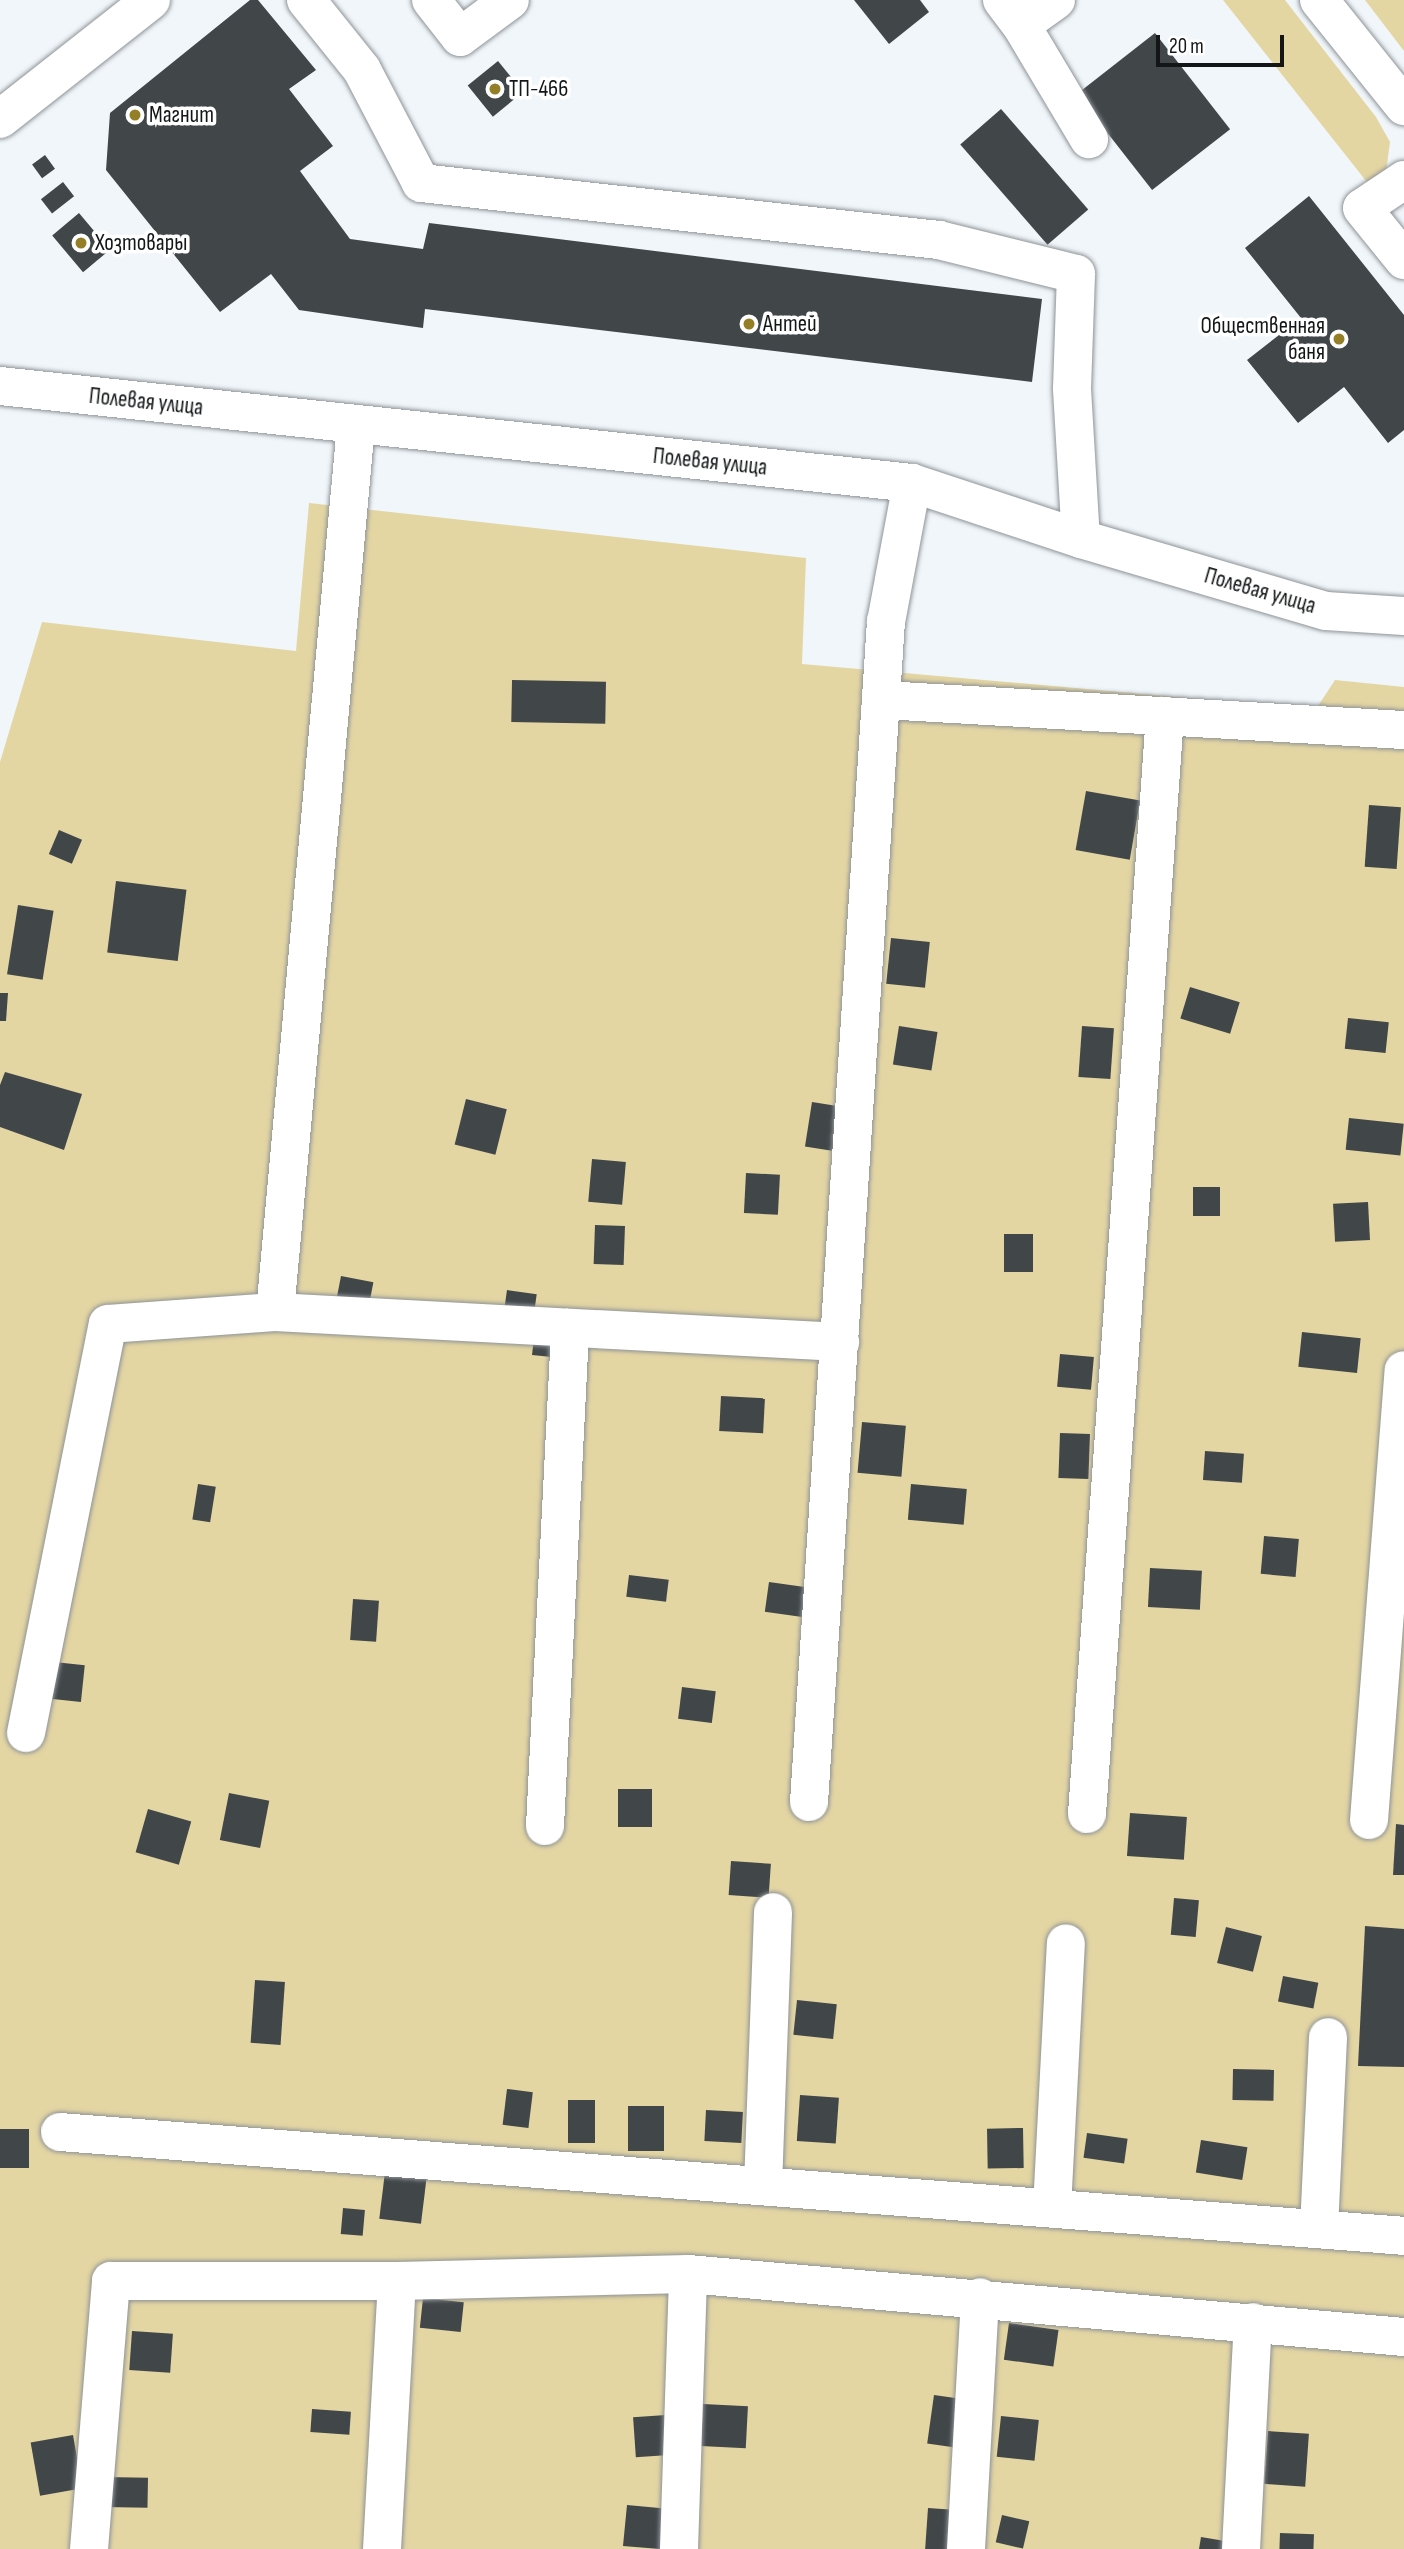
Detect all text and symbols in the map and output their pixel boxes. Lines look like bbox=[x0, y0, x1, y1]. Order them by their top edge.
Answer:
scale bar bbox=[1159, 21, 1287, 65]
text: 20 m bbox=[1169, 34, 1204, 59]
place label: ТП-466 bbox=[509, 75, 568, 103]
marker: ТП-466 bbox=[487, 81, 503, 97]
place label: Магнит bbox=[149, 101, 214, 129]
marker: Магнит bbox=[127, 107, 143, 123]
place label: Хозтовары bbox=[95, 229, 187, 257]
marker: Хозтовары bbox=[73, 235, 89, 251]
place label: Антей bbox=[763, 310, 817, 338]
place label: Общественная баня bbox=[1200, 312, 1325, 366]
marker: Антей bbox=[741, 316, 757, 332]
marker: Общественная баня bbox=[1331, 331, 1347, 347]
street label: Полевая улица bbox=[88, 382, 204, 422]
street label: Полевая улица bbox=[652, 442, 768, 482]
street label: Полевая улица bbox=[1201, 562, 1319, 620]

